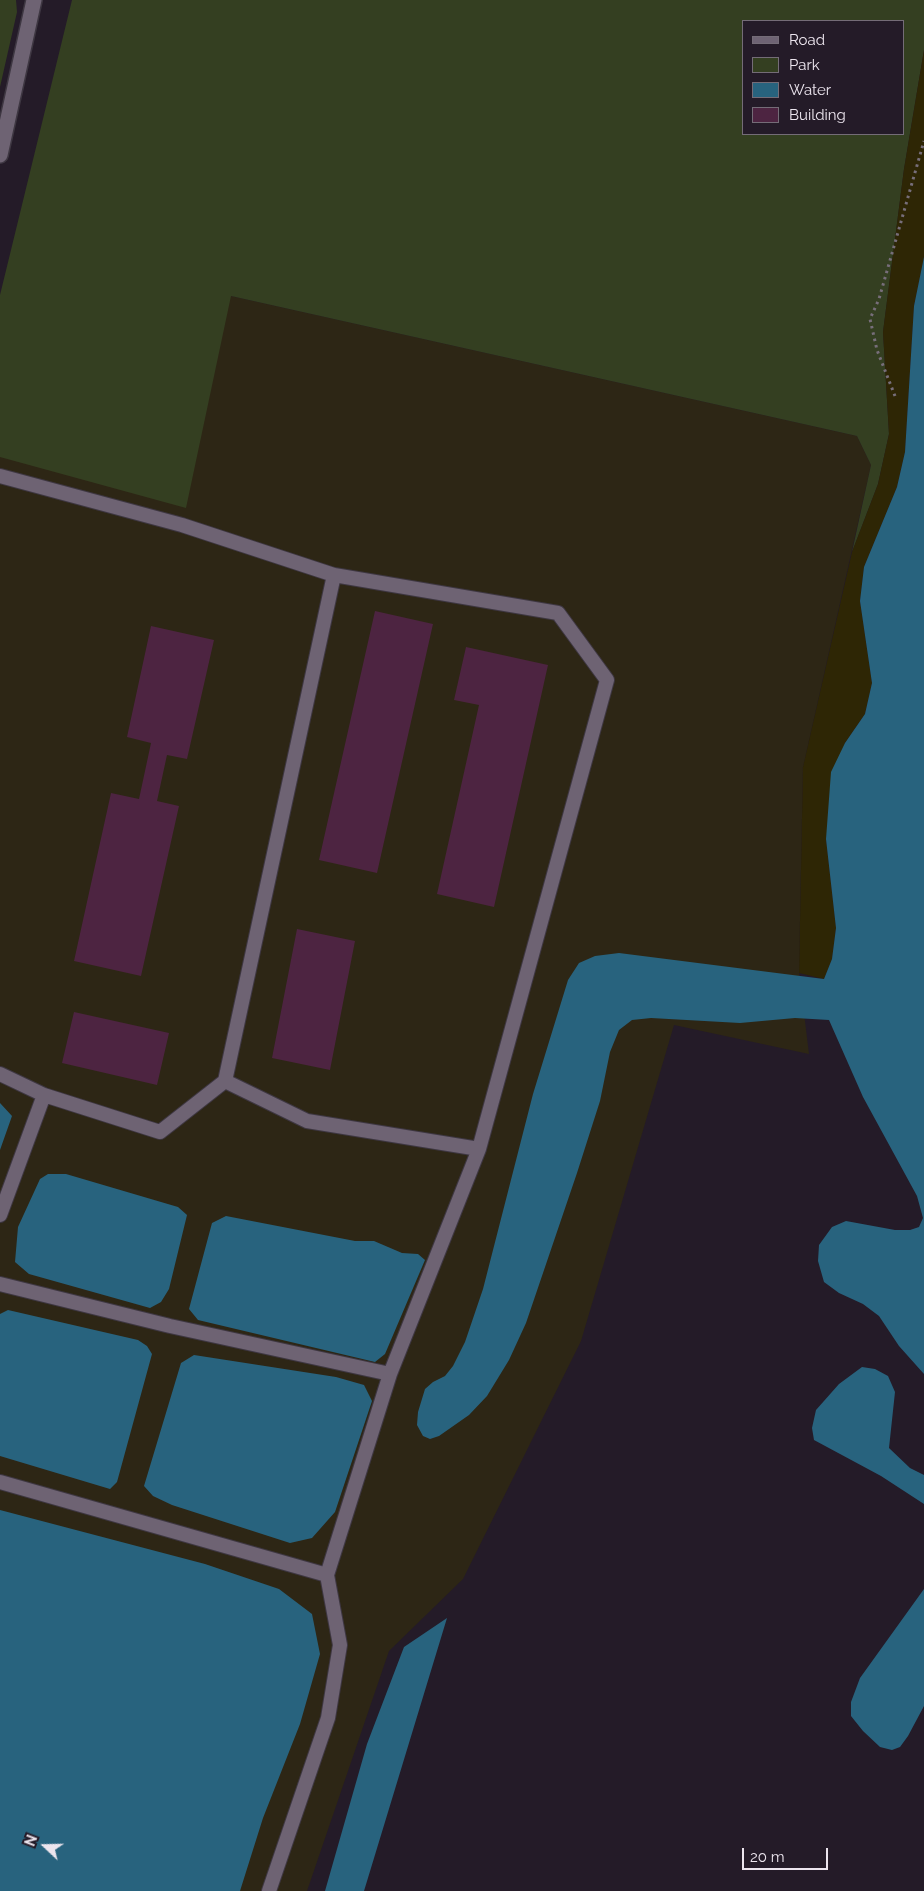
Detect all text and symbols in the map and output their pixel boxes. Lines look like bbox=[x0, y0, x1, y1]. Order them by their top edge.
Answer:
legend bbox=[742, 20, 904, 135]
text: Road bbox=[789, 31, 825, 49]
text: Park bbox=[789, 56, 820, 74]
text: Water bbox=[789, 81, 831, 99]
text: Building bbox=[789, 106, 846, 124]
north arrow bbox=[20, 1821, 70, 1871]
text: N bbox=[22, 1833, 40, 1848]
scale bar bbox=[744, 1838, 830, 1870]
text: 20 m bbox=[750, 1848, 785, 1866]

